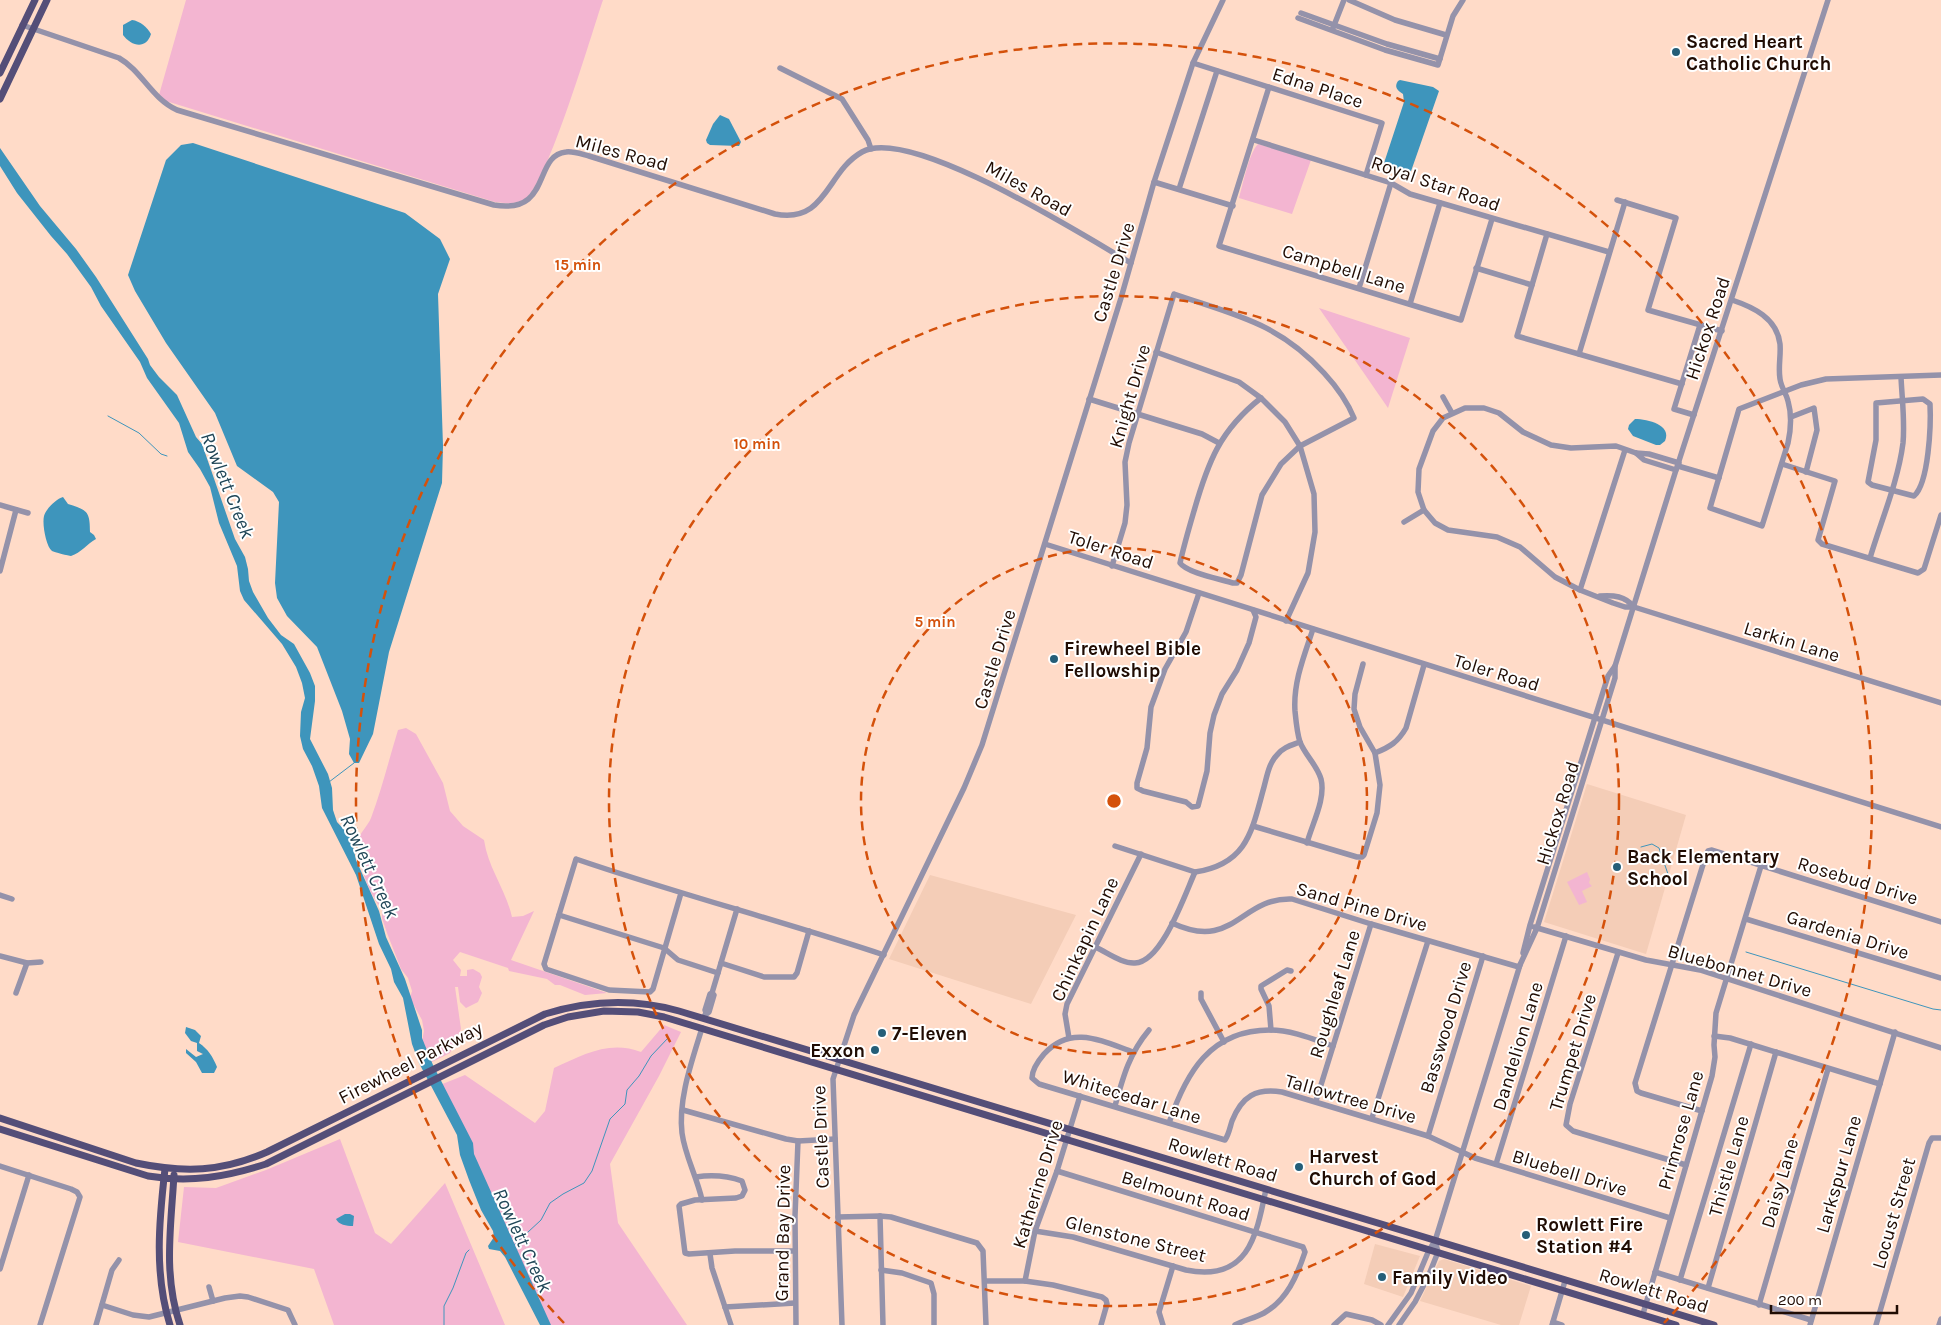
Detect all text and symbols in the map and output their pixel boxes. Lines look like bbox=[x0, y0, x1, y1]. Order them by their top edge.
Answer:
place label: Sacred Heart Catholic Church bbox=[1686, 31, 1831, 75]
marker: Sacred Heart Catholic Church bbox=[1670, 46, 1682, 58]
street label: Edna Place bbox=[1269, 63, 1366, 113]
street label: Miles Road bbox=[573, 130, 671, 176]
street label: Royal Star Road bbox=[1368, 152, 1503, 216]
street label: Miles Road bbox=[982, 156, 1075, 222]
street label: Castle Drive bbox=[1088, 220, 1140, 325]
street label: Campbell Lane bbox=[1279, 240, 1408, 298]
text: 15 min bbox=[555, 256, 601, 274]
street label: Hickox Road bbox=[1681, 274, 1735, 383]
street label: Knight Drive bbox=[1105, 342, 1155, 451]
water label: Rowlett Creek bbox=[196, 429, 260, 542]
text: 10 min bbox=[733, 435, 781, 453]
street label: Toler Road bbox=[1065, 526, 1156, 574]
street label: Castle Drive bbox=[969, 607, 1021, 712]
text: 5 min bbox=[914, 613, 956, 631]
street label: Larkin Lane bbox=[1741, 617, 1842, 667]
place label: Firewheel Bible Fellowship bbox=[1064, 638, 1201, 682]
street label: Toler Road bbox=[1451, 649, 1542, 696]
marker: Firewheel Bible Fellowship bbox=[1048, 653, 1060, 665]
street label: Hickox Road bbox=[1532, 759, 1584, 868]
centre of rings bbox=[1105, 792, 1123, 810]
water label: Rowlett Creek bbox=[335, 810, 404, 923]
place label: Back Elementary School bbox=[1627, 846, 1780, 890]
street label: Rosebud Drive bbox=[1795, 852, 1921, 910]
marker: Back Elementary School bbox=[1611, 861, 1623, 873]
street label: Chinkapin Lane bbox=[1046, 874, 1123, 1005]
street label: Sand Pine Drive bbox=[1294, 878, 1430, 936]
street label: Gardenia Drive bbox=[1784, 906, 1912, 964]
street label: Roughleaf Lane bbox=[1305, 928, 1365, 1061]
street label: Bluebonnet Drive bbox=[1665, 940, 1814, 1002]
street label: Basswood Drive bbox=[1415, 959, 1476, 1096]
street label: Dandelion Lane bbox=[1488, 979, 1548, 1113]
street label: Trumpet Drive bbox=[1545, 991, 1601, 1113]
street label: Firewheel Parkway bbox=[335, 1017, 486, 1109]
place label: 7-Eleven bbox=[892, 1023, 967, 1045]
marker: 7-Eleven bbox=[876, 1027, 888, 1039]
place label: Exxon bbox=[810, 1040, 865, 1062]
marker: Exxon bbox=[869, 1044, 881, 1056]
street label: Whitecedar Lane bbox=[1060, 1065, 1204, 1129]
street label: Primrose Lane bbox=[1653, 1068, 1708, 1192]
street label: Tallowtree Drive bbox=[1283, 1070, 1419, 1128]
street label: Castle Drive bbox=[808, 1085, 834, 1189]
street label: Thistle Lane bbox=[1704, 1113, 1754, 1219]
street label: Larkspur Lane bbox=[1812, 1113, 1866, 1236]
street label: Katherine Drive bbox=[1008, 1117, 1068, 1251]
street label: Rowlett Road bbox=[1165, 1133, 1280, 1187]
street label: Daisy Lane bbox=[1757, 1136, 1803, 1231]
street label: Bluebell Drive bbox=[1510, 1145, 1630, 1201]
place label: Harvest Church of God bbox=[1309, 1146, 1437, 1190]
street label: Locust Street bbox=[1868, 1155, 1920, 1271]
marker: Harvest Church of God bbox=[1293, 1161, 1305, 1173]
street label: Grand Bay Drive bbox=[771, 1164, 795, 1302]
street label: Belmount Road bbox=[1119, 1166, 1253, 1226]
water label: Rowlett Creek bbox=[488, 1184, 557, 1297]
street label: Glenstone Street bbox=[1063, 1211, 1208, 1267]
place label: Rowlett Fire Station #4 bbox=[1536, 1214, 1643, 1258]
marker: Rowlett Fire Station #4 bbox=[1520, 1229, 1532, 1241]
street label: Rowlett Road bbox=[1596, 1264, 1711, 1318]
place label: Family Video bbox=[1392, 1267, 1508, 1289]
marker: Family Video bbox=[1376, 1271, 1388, 1283]
scale bar bbox=[1771, 1282, 1897, 1314]
text: 200 m bbox=[1778, 1291, 1822, 1309]

